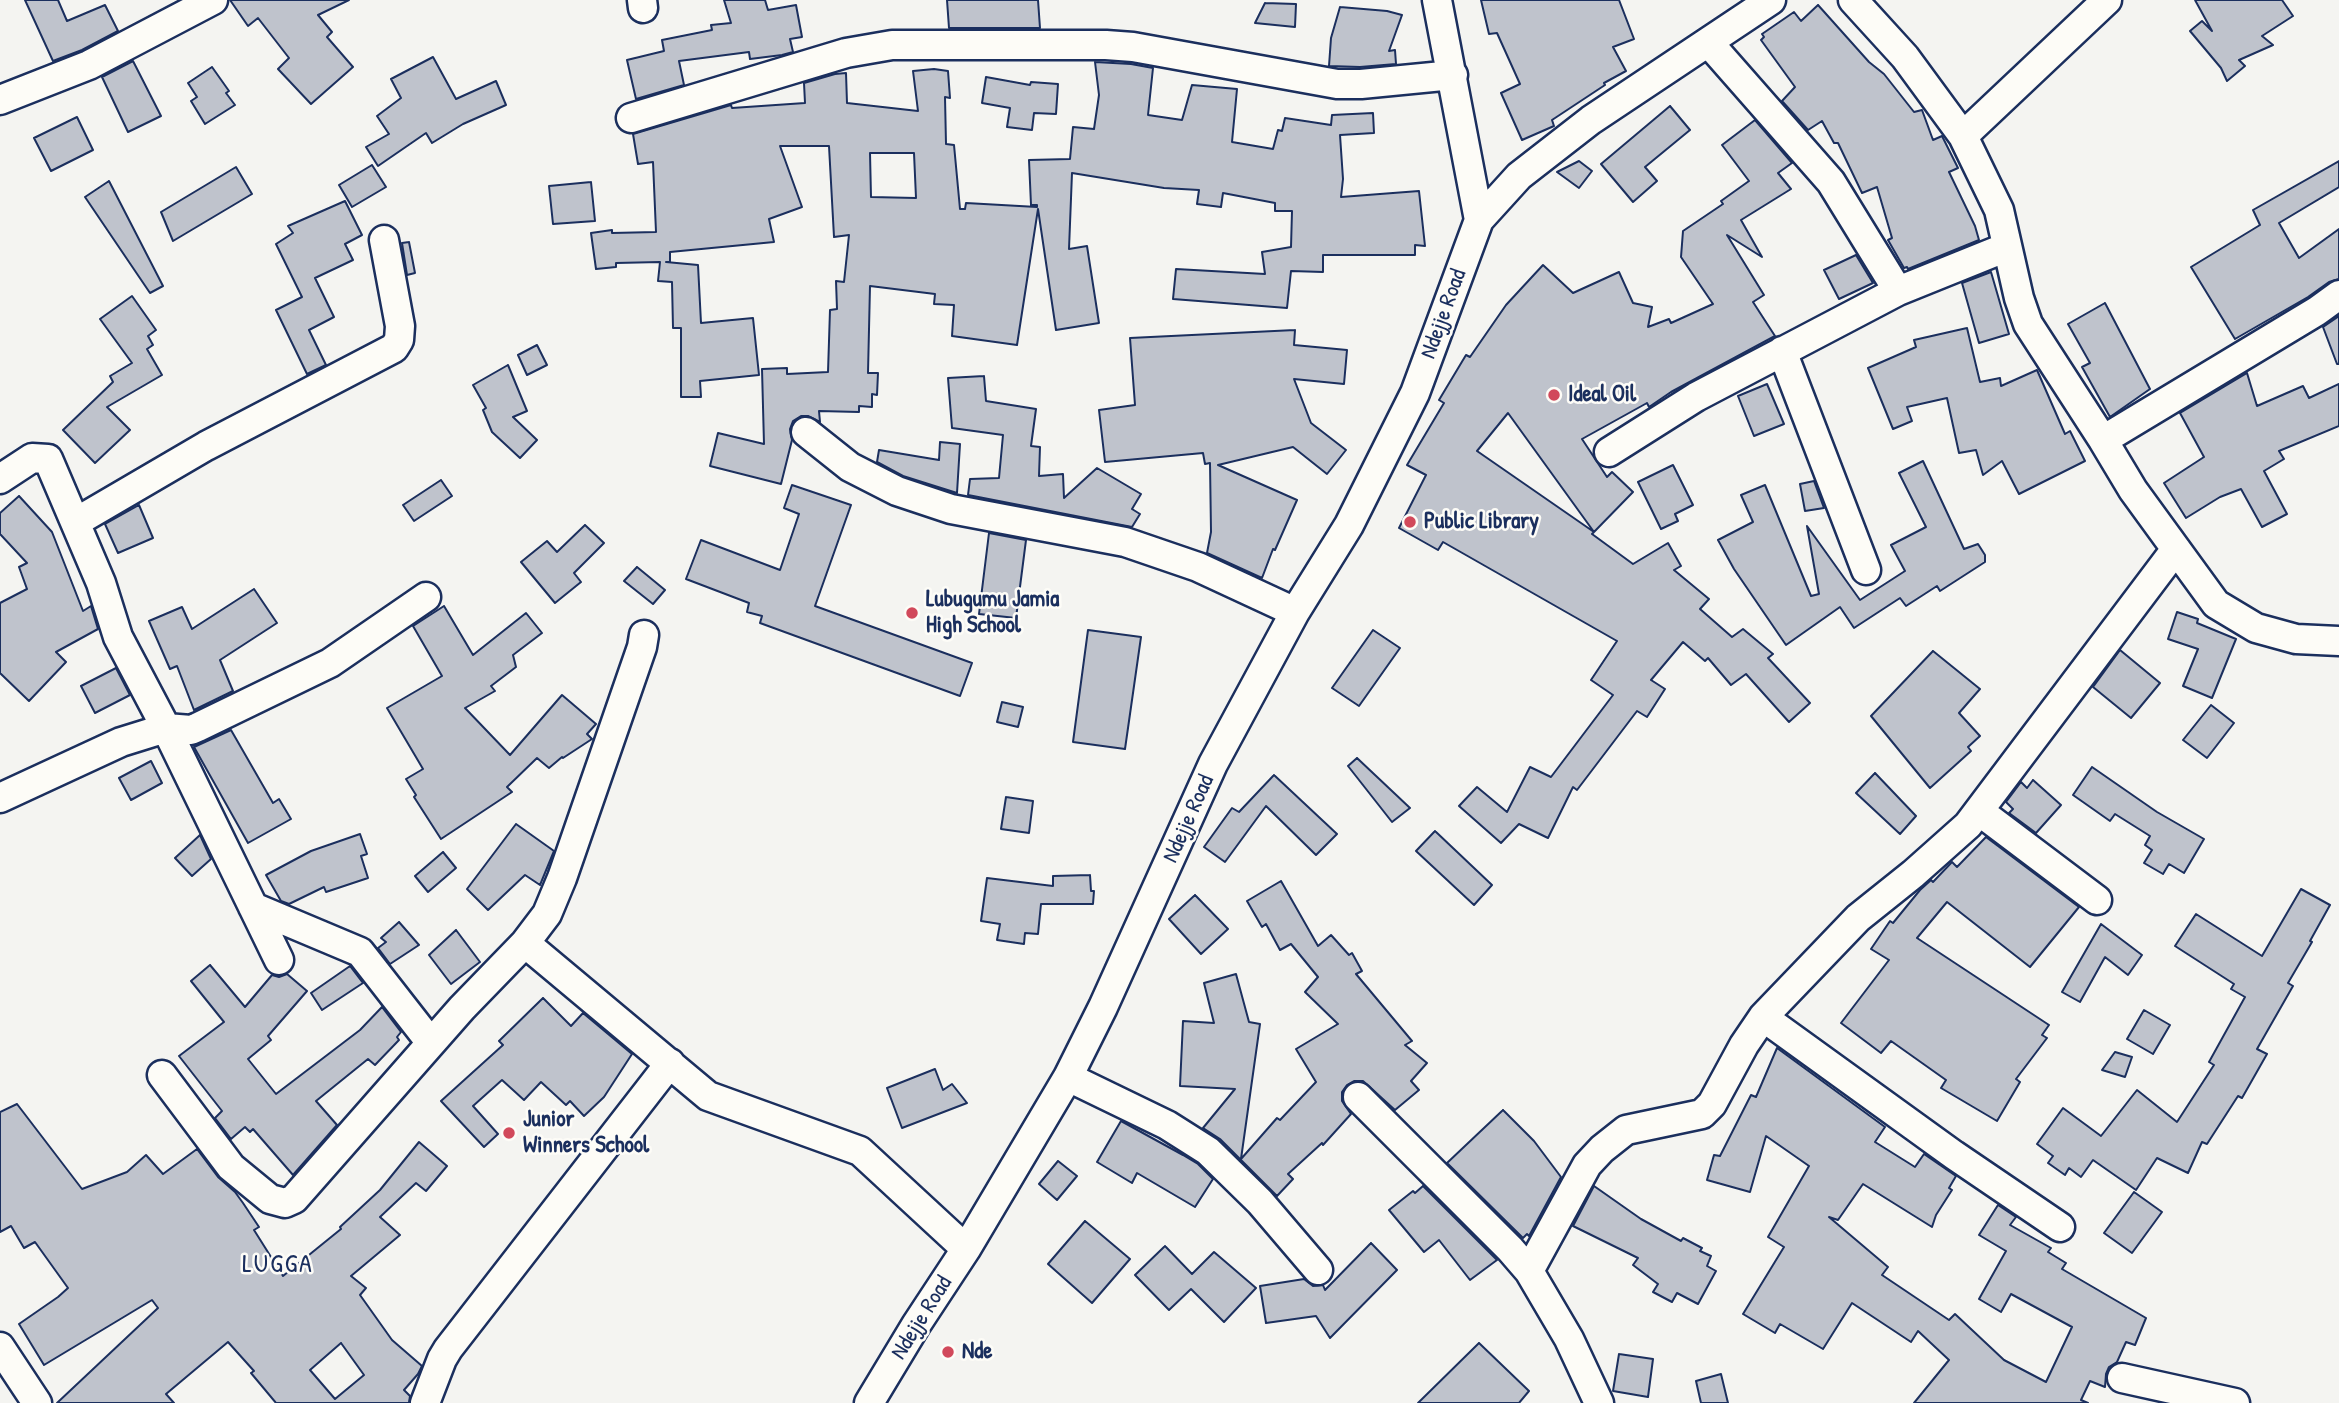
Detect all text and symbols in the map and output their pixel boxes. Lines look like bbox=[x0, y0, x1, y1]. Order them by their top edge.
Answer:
street label: Ndejje Road bbox=[1415, 265, 1473, 363]
place label: Ideal Oil bbox=[1568, 381, 1636, 409]
marker: Ideal Oil bbox=[1546, 387, 1562, 403]
place label: Public Library bbox=[1424, 508, 1539, 536]
marker: Public Library bbox=[1402, 514, 1418, 530]
place label: Lubugumu Jamia High School bbox=[926, 586, 1059, 640]
marker: Lubugumu Jamia High School bbox=[904, 605, 920, 621]
street label: Ndejje Road bbox=[1157, 771, 1221, 867]
place label: Junior Winners School bbox=[523, 1106, 649, 1160]
marker: Junior Winners School bbox=[501, 1125, 517, 1141]
district label: LUGGA bbox=[243, 1249, 313, 1281]
street label: Ndejje Road bbox=[886, 1271, 958, 1365]
place label: Nde bbox=[962, 1338, 992, 1366]
marker: Nde bbox=[940, 1344, 956, 1360]

